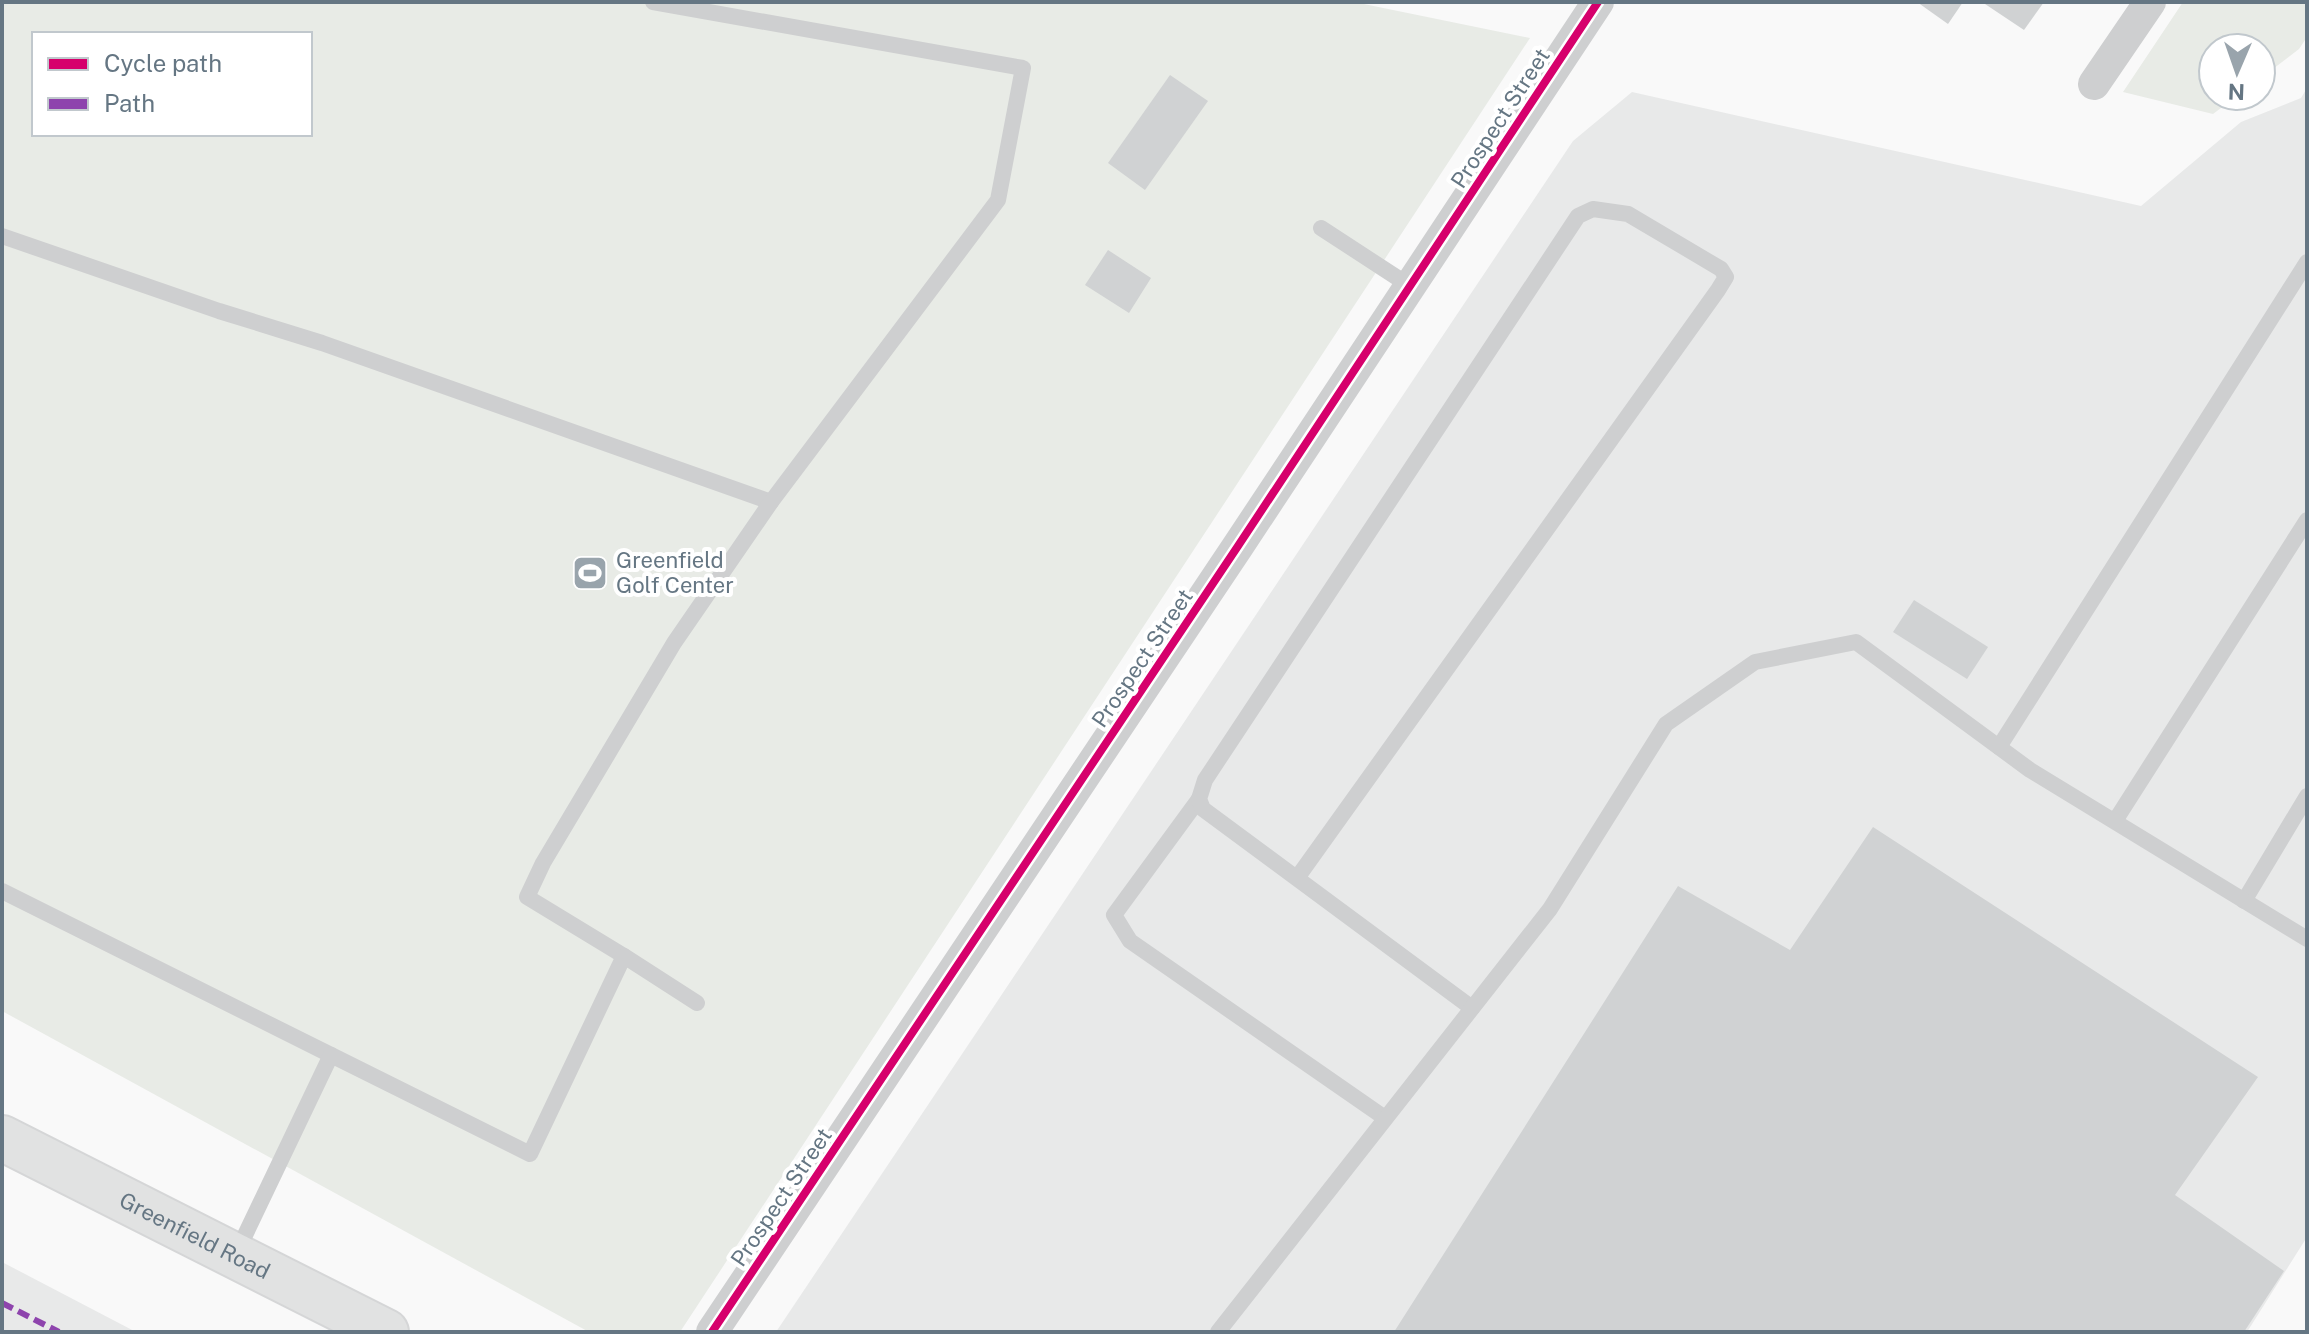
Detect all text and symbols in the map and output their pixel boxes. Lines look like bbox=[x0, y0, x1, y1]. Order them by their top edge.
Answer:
legend bbox=[32, 32, 312, 136]
north arrow bbox=[2197, 32, 2277, 112]
street label: Prospect Street bbox=[1445, 43, 1555, 193]
text: Cycle path bbox=[104, 49, 222, 77]
text: N bbox=[2227, 79, 2245, 105]
text: Path bbox=[104, 89, 155, 117]
place label: Greenfield Golf Center bbox=[616, 547, 734, 598]
sports icon: Greenfield Golf Center bbox=[571, 554, 609, 592]
street label: Prospect Street bbox=[1086, 584, 1198, 732]
street label: Prospect Street bbox=[725, 1123, 837, 1271]
street label: Greenfield Road bbox=[115, 1187, 274, 1284]

